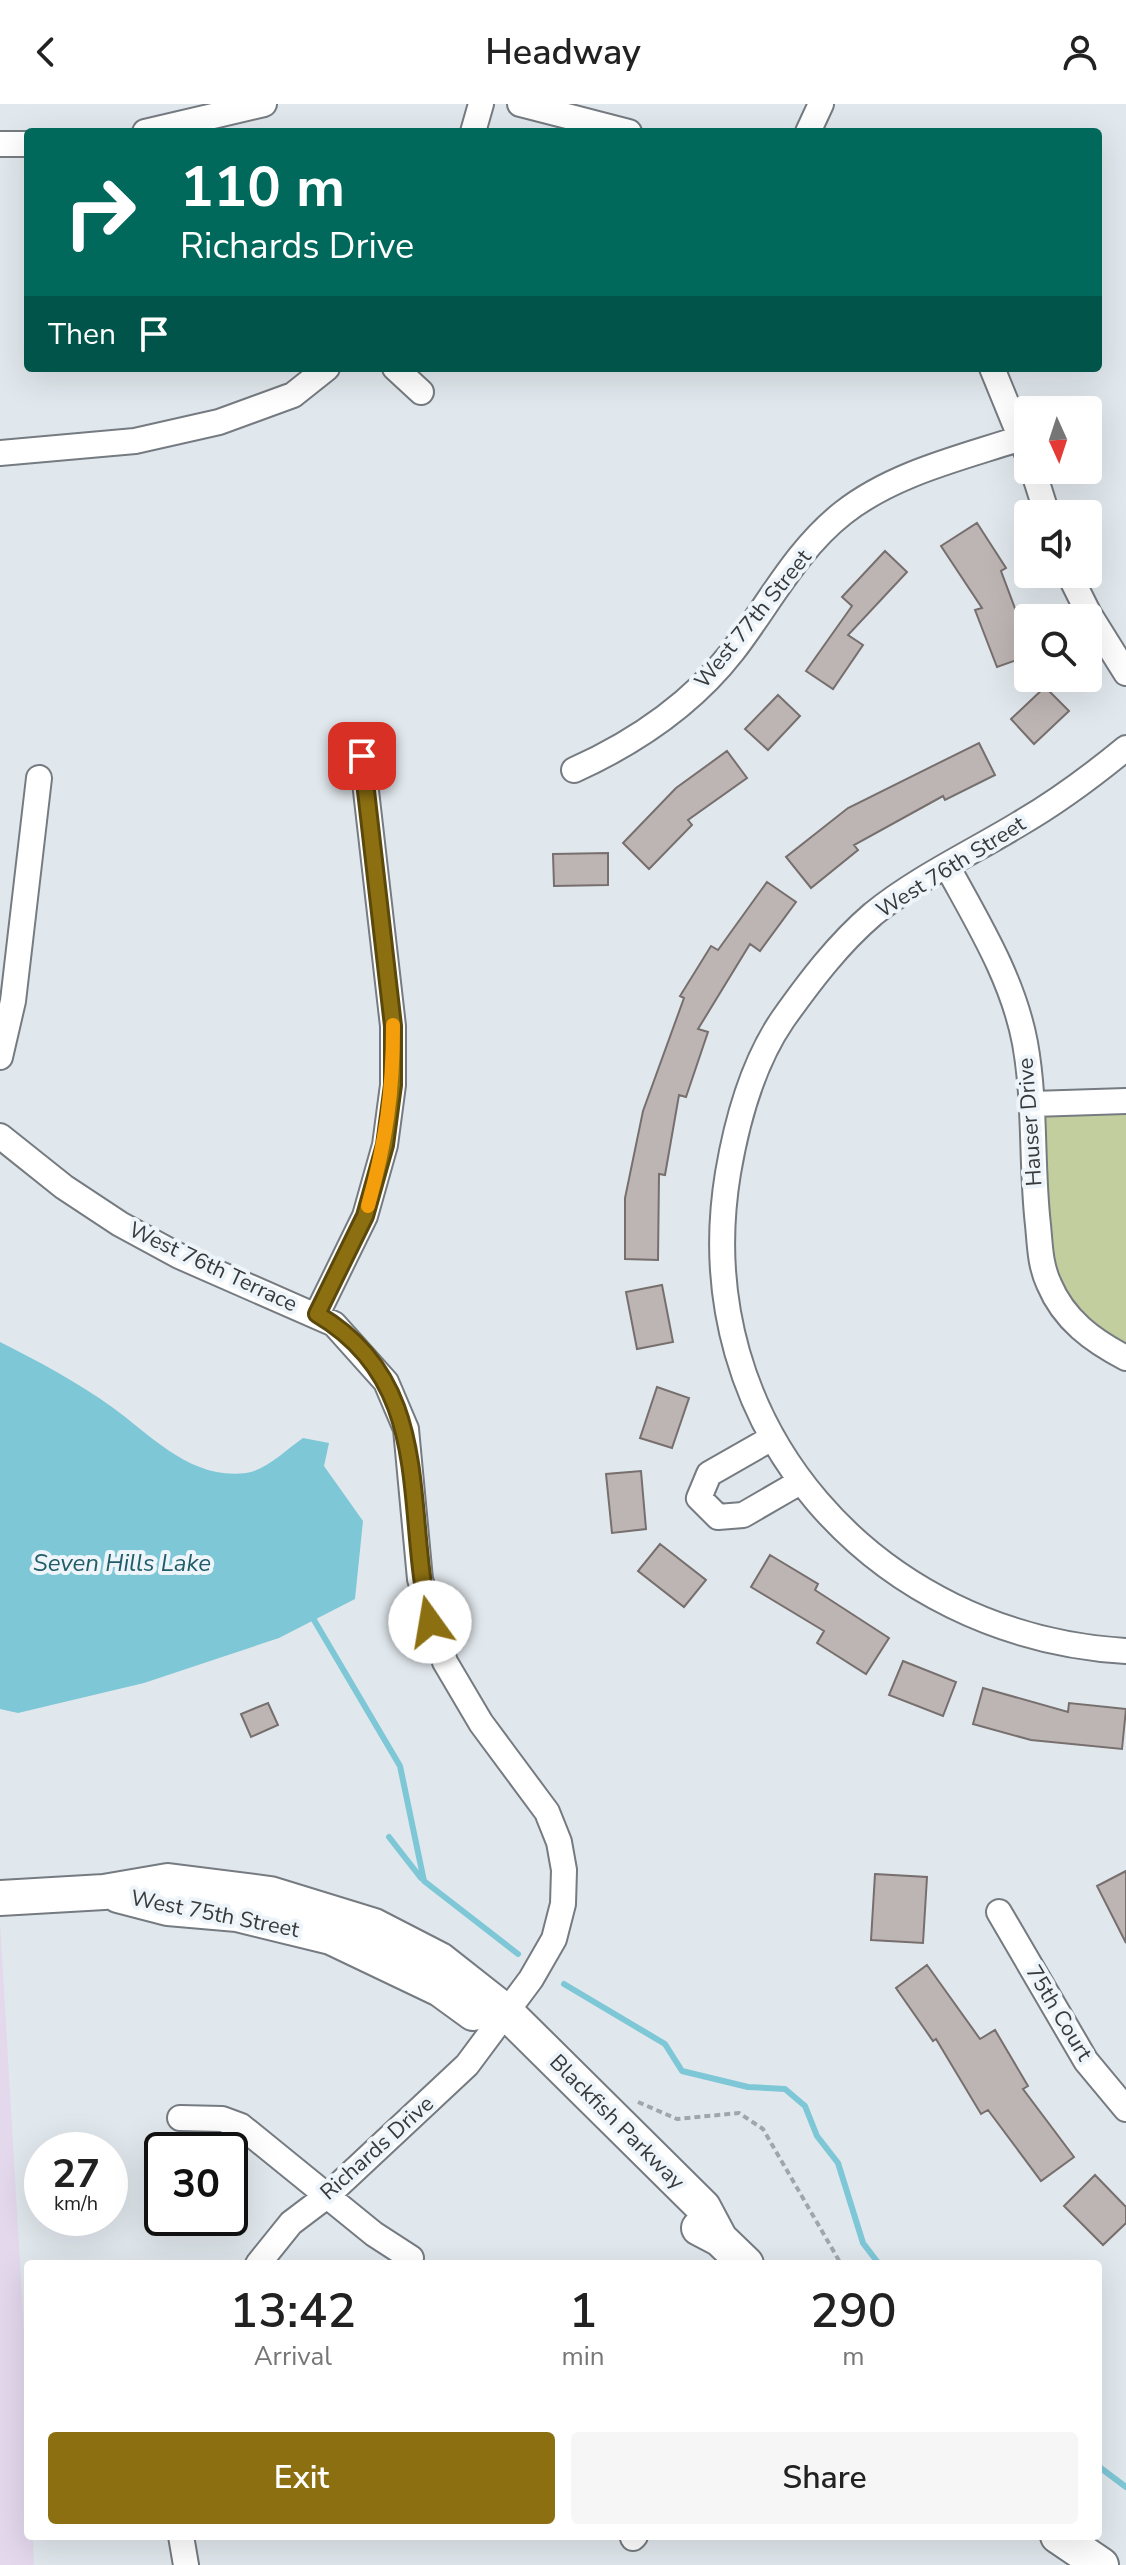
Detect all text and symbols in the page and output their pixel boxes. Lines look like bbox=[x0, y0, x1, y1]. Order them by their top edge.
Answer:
text: Headway bbox=[485, 28, 641, 77]
icon: back bbox=[24, 30, 68, 74]
icon: person bbox=[1058, 30, 1102, 74]
text: 110 m bbox=[180, 149, 345, 226]
icon: right bbox=[48, 160, 152, 264]
text: Richards Drive bbox=[180, 222, 414, 271]
icon: arrive bbox=[132, 312, 176, 356]
text: Then bbox=[48, 314, 116, 355]
north arrow bbox=[1014, 396, 1102, 484]
map controls bbox=[1014, 396, 1102, 692]
button: sound bbox=[1014, 500, 1102, 588]
street label: West 77th Street bbox=[688, 543, 819, 695]
button: search bbox=[1014, 604, 1102, 692]
pin bbox=[328, 722, 396, 790]
icon: arrive bbox=[340, 734, 384, 778]
street label: West 76th Street bbox=[871, 809, 1032, 925]
street label: Hauser Drive bbox=[1011, 1057, 1049, 1187]
street label: West 76th Terrace bbox=[124, 1215, 302, 1319]
water label: Seven Hills Lake bbox=[33, 1547, 211, 1579]
position arrow bbox=[388, 1580, 472, 1664]
street label: West 75th Street bbox=[128, 1883, 302, 1945]
street label: 75th Court bbox=[1019, 1959, 1100, 2067]
street label: Blackfish Parkway bbox=[543, 2048, 692, 2197]
street label: Richards Drive bbox=[314, 2089, 440, 2207]
speed limit sign: 30 bbox=[144, 2132, 248, 2236]
text: 27 bbox=[52, 2147, 100, 2201]
text: km/h bbox=[54, 2190, 98, 2217]
text: 13:42 bbox=[229, 2278, 356, 2344]
text: 1 bbox=[569, 2278, 597, 2344]
text: 290 bbox=[810, 2278, 897, 2344]
text: Arrival bbox=[254, 2339, 332, 2374]
text: min bbox=[562, 2339, 605, 2374]
text: m bbox=[842, 2339, 864, 2374]
button: Exit bbox=[48, 2432, 555, 2524]
button: Share bbox=[571, 2432, 1078, 2524]

